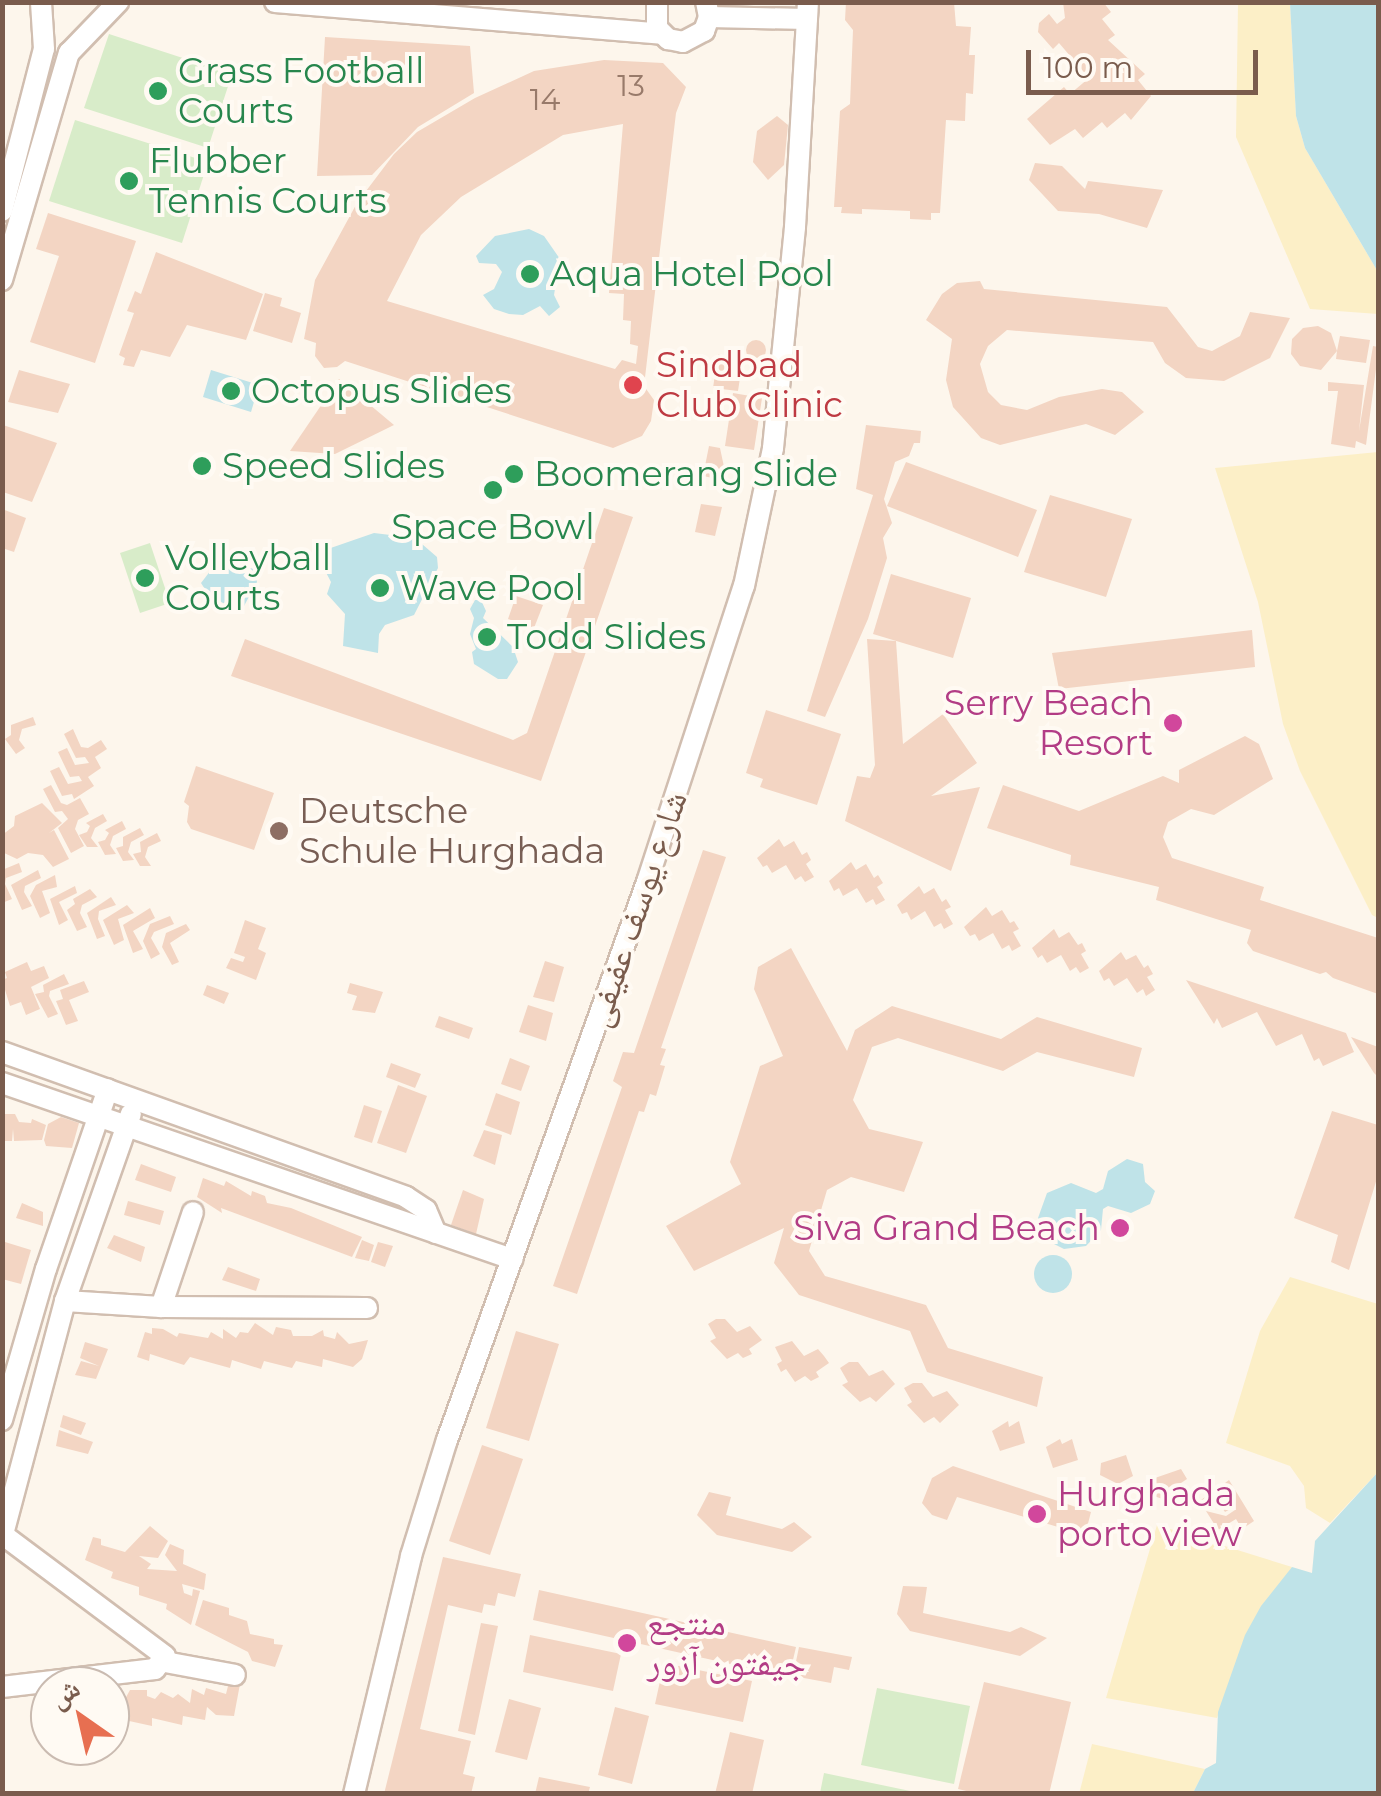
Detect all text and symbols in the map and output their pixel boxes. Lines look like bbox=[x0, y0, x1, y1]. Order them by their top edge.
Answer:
scale bar bbox=[1031, 30, 1264, 92]
text: 100 m bbox=[1043, 49, 1133, 86]
place label: Grass Football Courts bbox=[178, 50, 424, 132]
house number: 13 bbox=[617, 68, 645, 104]
marker: Grass Football Courts bbox=[147, 80, 169, 102]
house number: 14 bbox=[530, 82, 560, 118]
place label: Flubber Tennis Courts bbox=[149, 140, 387, 222]
marker: Flubber Tennis Courts bbox=[118, 170, 140, 192]
place label: Aqua Hotel Pool bbox=[550, 253, 834, 295]
marker: Aqua Hotel Pool bbox=[519, 263, 541, 285]
place label: Sindbad Club Clinic bbox=[656, 344, 843, 426]
place label: Octopus Slides bbox=[251, 370, 512, 412]
marker: Sindbad Club Clinic bbox=[620, 372, 646, 398]
marker: Octopus Slides bbox=[220, 380, 242, 402]
place label: Speed Slides bbox=[222, 445, 445, 487]
place label: Boomerang Slide bbox=[534, 453, 838, 495]
marker: Speed Slides bbox=[191, 455, 213, 477]
marker: Boomerang Slide bbox=[503, 463, 525, 485]
marker: Space Bowl bbox=[482, 479, 504, 501]
place label: Space Bowl bbox=[391, 506, 595, 548]
place label: Volleyball Courts bbox=[165, 537, 331, 619]
marker: Volleyball Courts bbox=[134, 567, 156, 589]
place label: Wave Pool bbox=[400, 567, 584, 609]
marker: Wave Pool bbox=[369, 577, 391, 599]
place label: Todd Slides bbox=[507, 616, 706, 658]
marker: Todd Slides bbox=[476, 626, 498, 648]
place label: Serry Beach Resort bbox=[944, 682, 1153, 764]
marker: Serry Beach Resort bbox=[1162, 712, 1184, 734]
street label: شارع يوسف عفيفى bbox=[576, 786, 696, 1032]
place label: Deutsche Schule Hurghada bbox=[299, 790, 605, 872]
marker: Deutsche Schule Hurghada bbox=[268, 820, 290, 842]
place label: Siva Grand Beach bbox=[793, 1207, 1100, 1249]
marker: Siva Grand Beach bbox=[1109, 1217, 1131, 1239]
place label: Hurghada porto view bbox=[1057, 1473, 1242, 1555]
marker: Hurghada porto view bbox=[1026, 1503, 1048, 1525]
place label: منتجع جيفتون آزور bbox=[647, 1602, 806, 1684]
marker: منتجع جيفتون آزور bbox=[616, 1632, 638, 1654]
north arrow bbox=[30, 1666, 130, 1766]
text: ش bbox=[43, 1670, 86, 1715]

